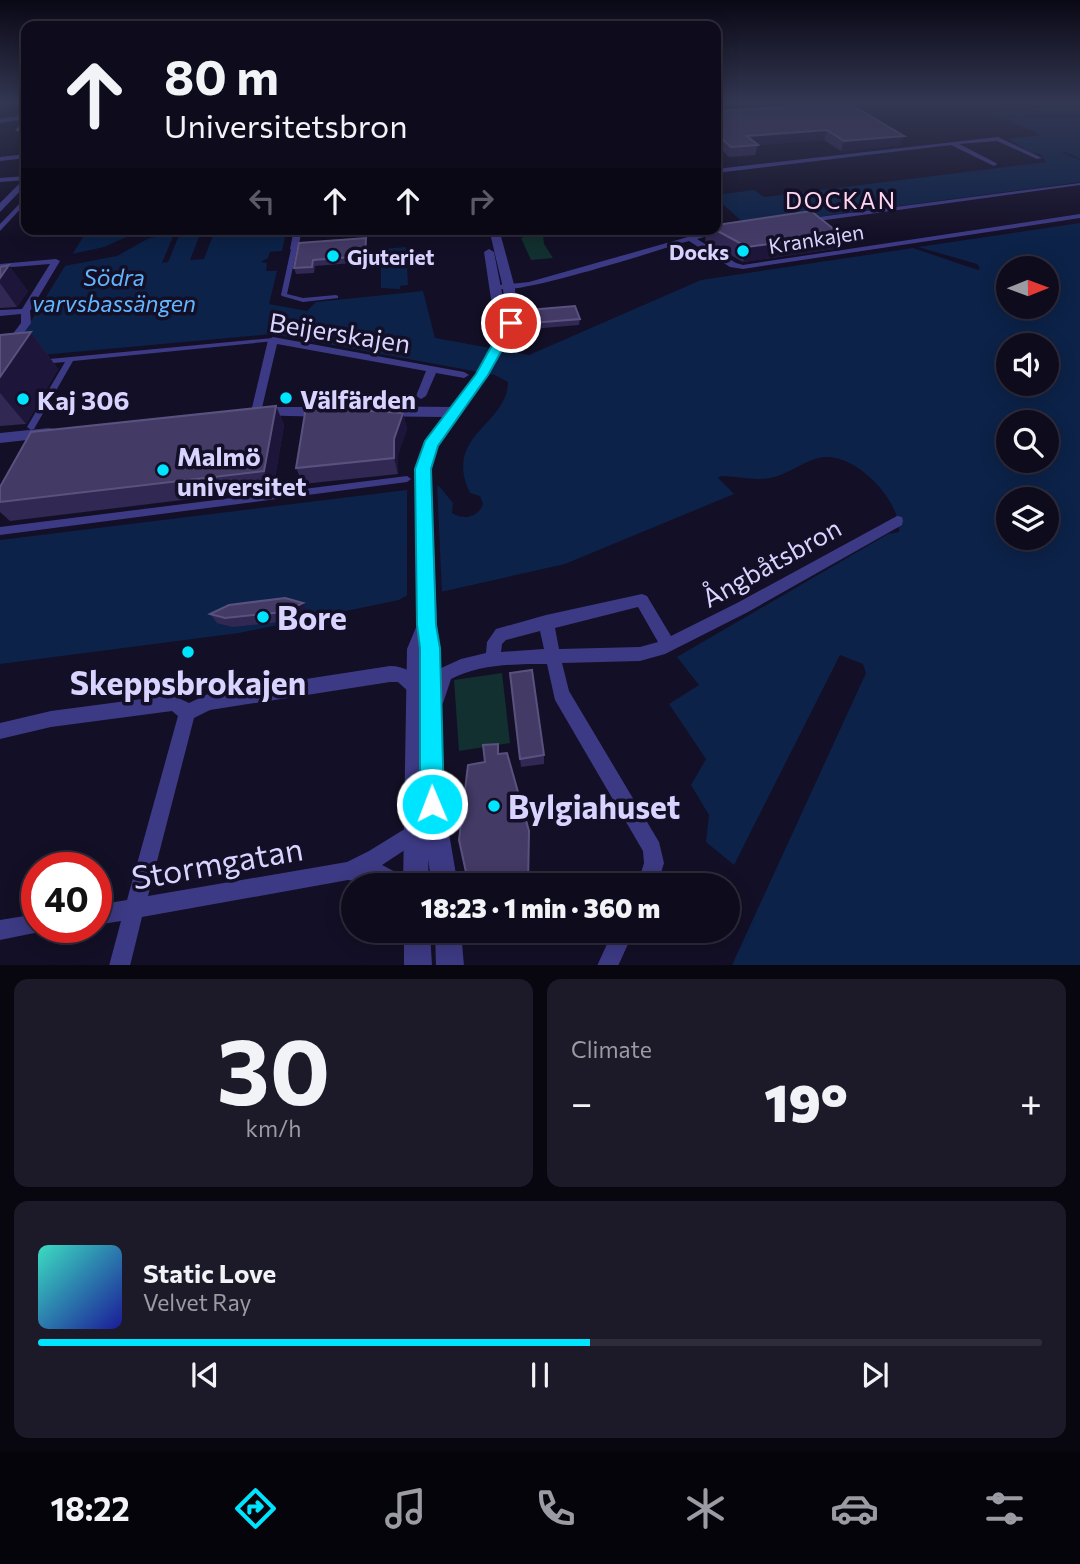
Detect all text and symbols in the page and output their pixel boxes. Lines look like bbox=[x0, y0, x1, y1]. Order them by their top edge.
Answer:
text: 80 m bbox=[164, 45, 279, 105]
icon: ahead bbox=[49, 49, 140, 140]
text: Universitetsbron bbox=[164, 105, 408, 145]
icon: left bbox=[243, 182, 281, 220]
icon: ahead bbox=[316, 182, 354, 220]
icon: ahead bbox=[389, 182, 427, 220]
icon: right bbox=[462, 182, 500, 220]
district label: DOCKAN bbox=[785, 186, 897, 214]
street label: Krankajen bbox=[767, 218, 865, 258]
place label: Docks bbox=[669, 239, 729, 264]
marker: Docks bbox=[735, 243, 751, 259]
place label: Gjuteriet bbox=[347, 244, 434, 269]
marker: Gjuteriet bbox=[325, 248, 341, 264]
north arrow bbox=[996, 256, 1059, 318]
map controls bbox=[996, 256, 1059, 550]
water label: Södra varvsbassängen bbox=[32, 263, 196, 317]
pin bbox=[481, 293, 541, 353]
icon: arrive bbox=[492, 304, 530, 342]
street label: Beijerskajen bbox=[267, 306, 413, 358]
button: sound bbox=[996, 333, 1059, 396]
place label: Välfärden bbox=[300, 383, 416, 414]
place label: Kaj 306 bbox=[37, 384, 130, 415]
marker: Välfärden bbox=[278, 390, 294, 406]
marker: Kaj 306 bbox=[15, 391, 31, 407]
button: search bbox=[996, 410, 1059, 473]
place label: Malmö universitet bbox=[177, 440, 307, 501]
marker: Malmö universitet bbox=[155, 462, 171, 478]
button: layers bbox=[996, 487, 1059, 550]
street label: Ångbåtsbron bbox=[696, 511, 846, 613]
place label: Bore bbox=[277, 597, 347, 637]
marker: Bore bbox=[255, 609, 271, 625]
marker: Skeppsbrokajen bbox=[180, 644, 196, 660]
place label: Skeppsbrokajen bbox=[70, 662, 306, 702]
position arrow bbox=[395, 767, 469, 841]
place label: Bylgiahuset bbox=[508, 786, 680, 826]
marker: Bylgiahuset bbox=[486, 798, 502, 814]
street label: Stormgatan bbox=[128, 827, 306, 897]
speed limit sign: 40 bbox=[21, 852, 112, 943]
text: 18:23 · 1 min · 360 m bbox=[421, 892, 660, 923]
text: 30 bbox=[217, 1012, 330, 1124]
text: Climate bbox=[571, 1035, 652, 1063]
text: 19° bbox=[764, 1069, 848, 1133]
text: − bbox=[571, 1078, 593, 1125]
text: + bbox=[1020, 1078, 1042, 1125]
text: km/h bbox=[246, 1114, 301, 1142]
text: Static Love bbox=[143, 1257, 276, 1288]
text: Velvet Ray bbox=[143, 1288, 251, 1316]
icon: previous bbox=[186, 1356, 224, 1394]
icon: pause bbox=[521, 1356, 559, 1394]
icon: next bbox=[856, 1356, 894, 1394]
icon: directions bbox=[231, 1484, 280, 1533]
icon: music bbox=[381, 1484, 430, 1533]
icon: phone bbox=[531, 1484, 580, 1533]
icon: climate bbox=[681, 1484, 730, 1533]
icon: car bbox=[830, 1484, 879, 1533]
icon: filters bbox=[980, 1484, 1029, 1533]
text: 18:22 bbox=[50, 1488, 130, 1528]

